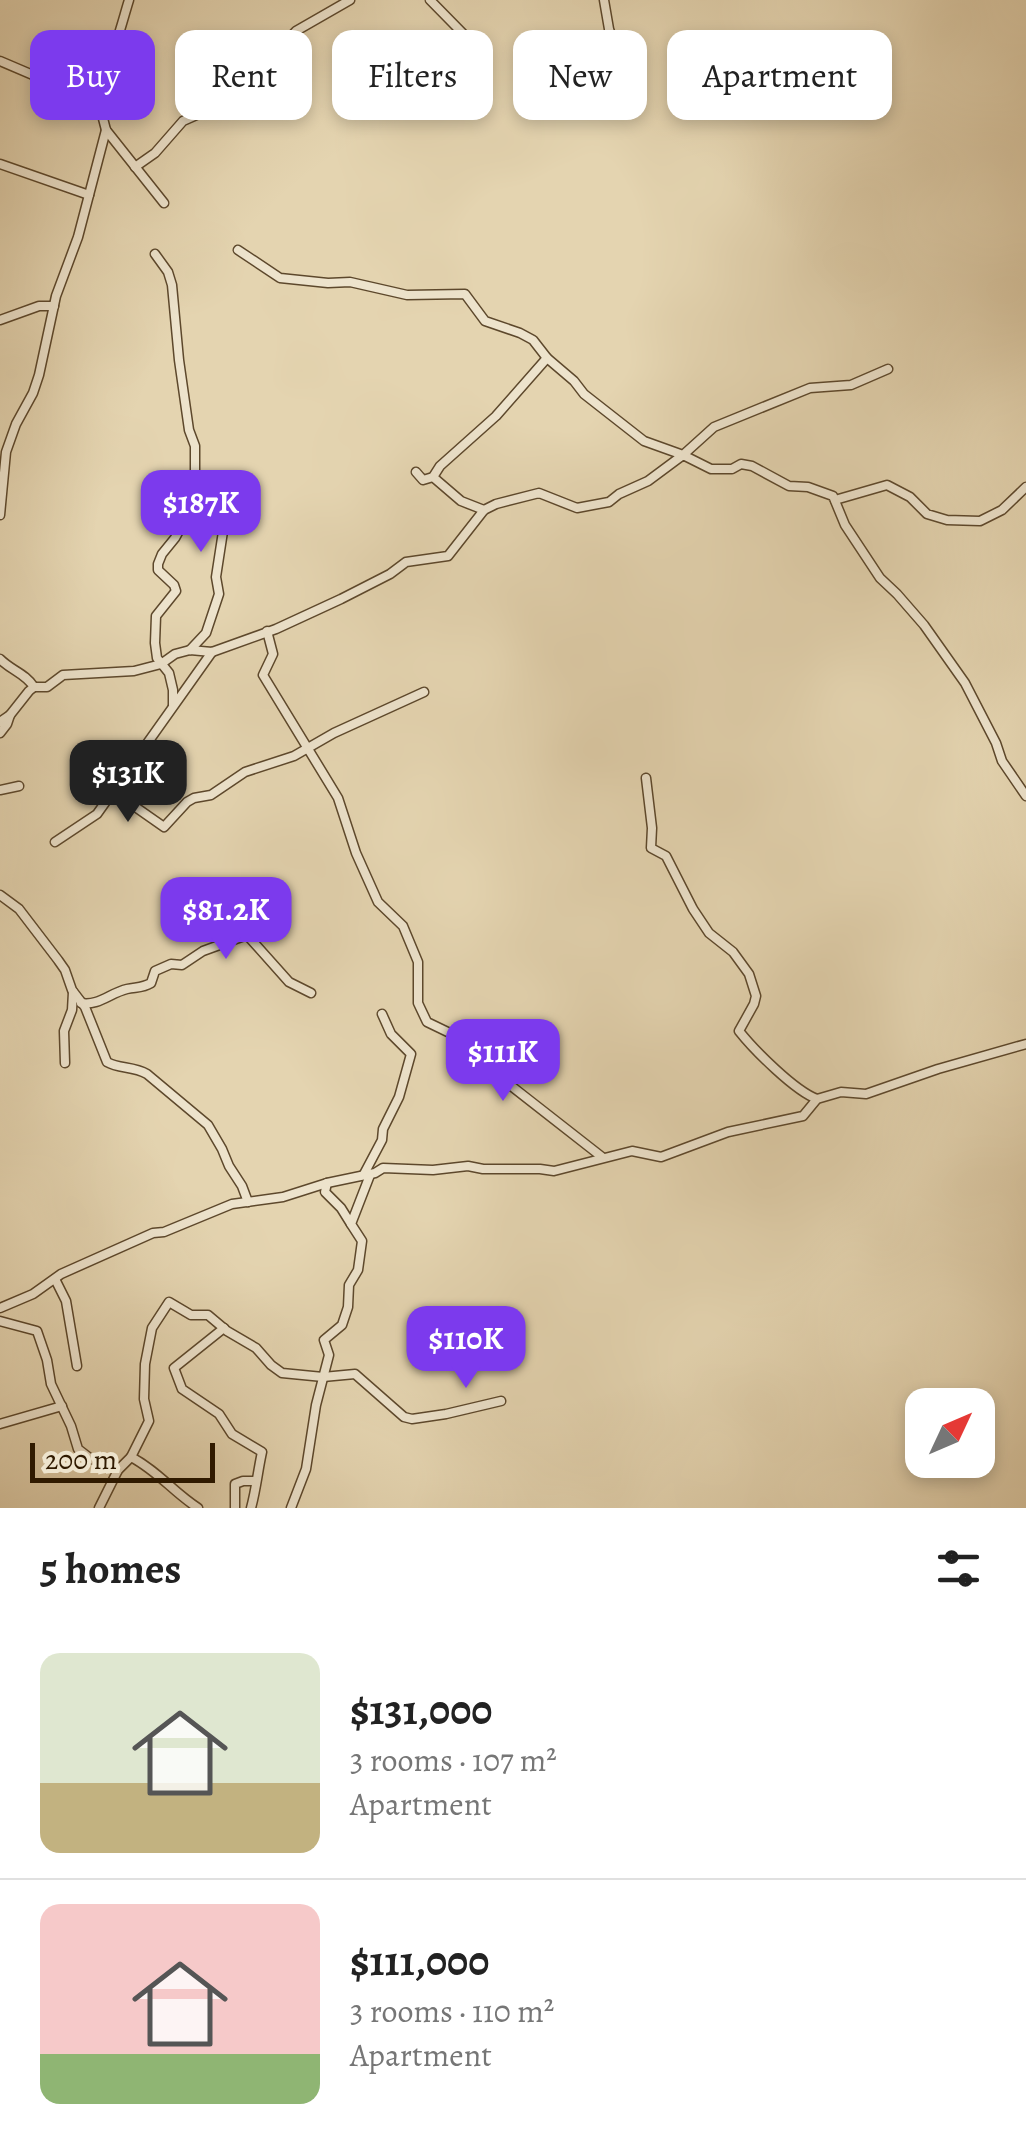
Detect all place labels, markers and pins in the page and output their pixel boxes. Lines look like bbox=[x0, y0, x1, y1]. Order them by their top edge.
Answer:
pin: $187K bbox=[131, 470, 271, 555]
pin: $131K bbox=[58, 740, 198, 825]
pin: $81.2K bbox=[145, 877, 307, 962]
pin: $111K bbox=[433, 1019, 573, 1104]
pin: $110K bbox=[396, 1306, 536, 1391]

